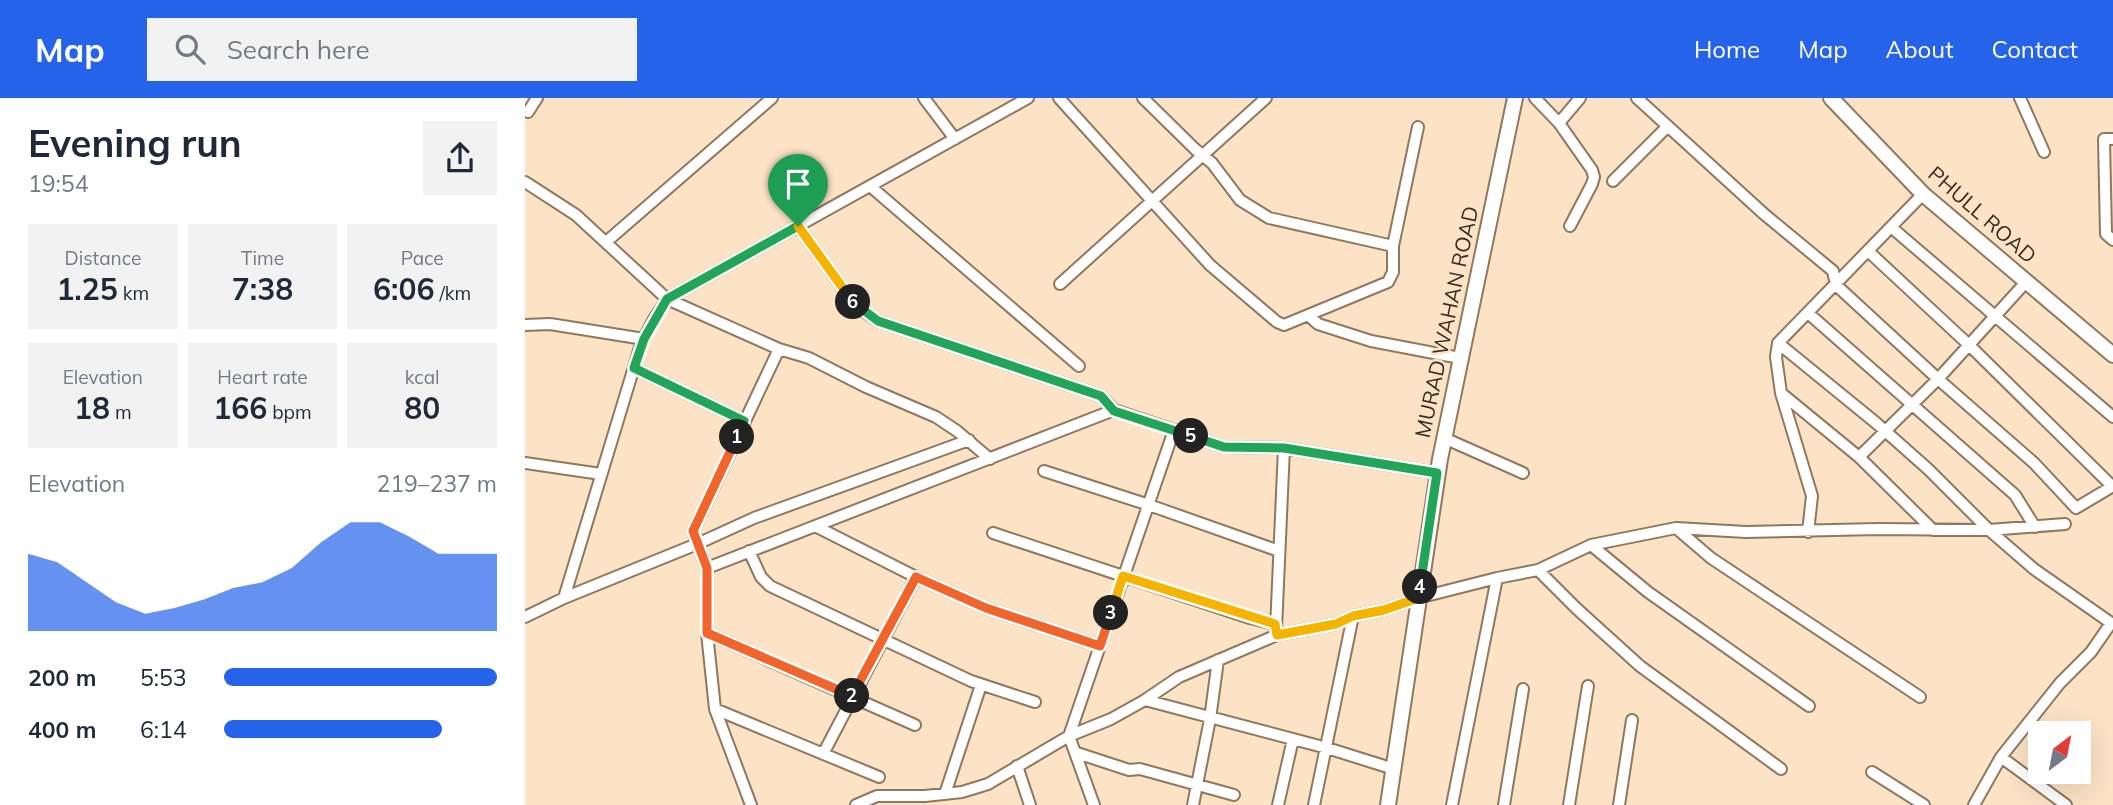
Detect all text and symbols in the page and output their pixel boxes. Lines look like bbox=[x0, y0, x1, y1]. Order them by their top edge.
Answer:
search box bbox=[147, 18, 637, 81]
text: Map bbox=[35, 29, 105, 70]
icon: search bbox=[171, 30, 209, 68]
text: Search here bbox=[227, 33, 370, 66]
text: Home bbox=[1694, 34, 1760, 64]
text: Map bbox=[1798, 34, 1848, 64]
text: About bbox=[1886, 34, 1954, 64]
text: Contact bbox=[1992, 34, 2078, 64]
text: Evening run bbox=[28, 119, 242, 167]
button: share bbox=[423, 121, 497, 195]
pin bbox=[768, 154, 828, 226]
street label: PHULL ROAD bbox=[1923, 160, 2042, 268]
icon: arrive bbox=[779, 165, 817, 203]
text: 19:54 bbox=[28, 169, 88, 198]
street label: MURAD WAHAN ROAD bbox=[1409, 204, 1483, 440]
text: Distance bbox=[64, 246, 141, 270]
text: Time bbox=[241, 246, 284, 270]
text: Pace bbox=[401, 246, 444, 270]
text: 1.25 bbox=[56, 270, 118, 308]
text: 7:38 bbox=[232, 270, 293, 308]
text: 6:06 bbox=[373, 270, 434, 308]
text: km bbox=[118, 281, 149, 305]
text: /km bbox=[434, 281, 471, 305]
pin: 6 bbox=[835, 284, 871, 320]
text: 6 bbox=[847, 289, 858, 313]
text: Elevation bbox=[63, 365, 143, 389]
text: Heart rate bbox=[217, 365, 308, 389]
text: kcal bbox=[405, 365, 440, 389]
text: 18 bbox=[74, 389, 110, 427]
text: 166 bbox=[213, 389, 267, 427]
text: 80 bbox=[404, 389, 440, 427]
text: m bbox=[110, 400, 132, 424]
text: bpm bbox=[267, 400, 312, 424]
pin: 5 bbox=[1173, 418, 1209, 454]
pin: 1 bbox=[719, 420, 755, 454]
text: 5 bbox=[1185, 423, 1196, 447]
text: 1 bbox=[731, 424, 742, 448]
text: Elevation bbox=[28, 469, 125, 498]
text: 219–237 m bbox=[376, 469, 497, 498]
pin: 4 bbox=[1403, 570, 1437, 604]
text: 4 bbox=[1414, 574, 1425, 598]
pin: 3 bbox=[1093, 596, 1129, 630]
text: 3 bbox=[1105, 600, 1116, 624]
text: 200 m bbox=[28, 663, 96, 692]
text: 5:53 bbox=[140, 663, 187, 692]
pin: 2 bbox=[835, 678, 869, 714]
text: 2 bbox=[846, 683, 857, 707]
text: 400 m bbox=[28, 715, 96, 744]
text: 6:14 bbox=[140, 715, 187, 744]
north arrow bbox=[2028, 721, 2091, 784]
map controls bbox=[2028, 721, 2091, 784]

